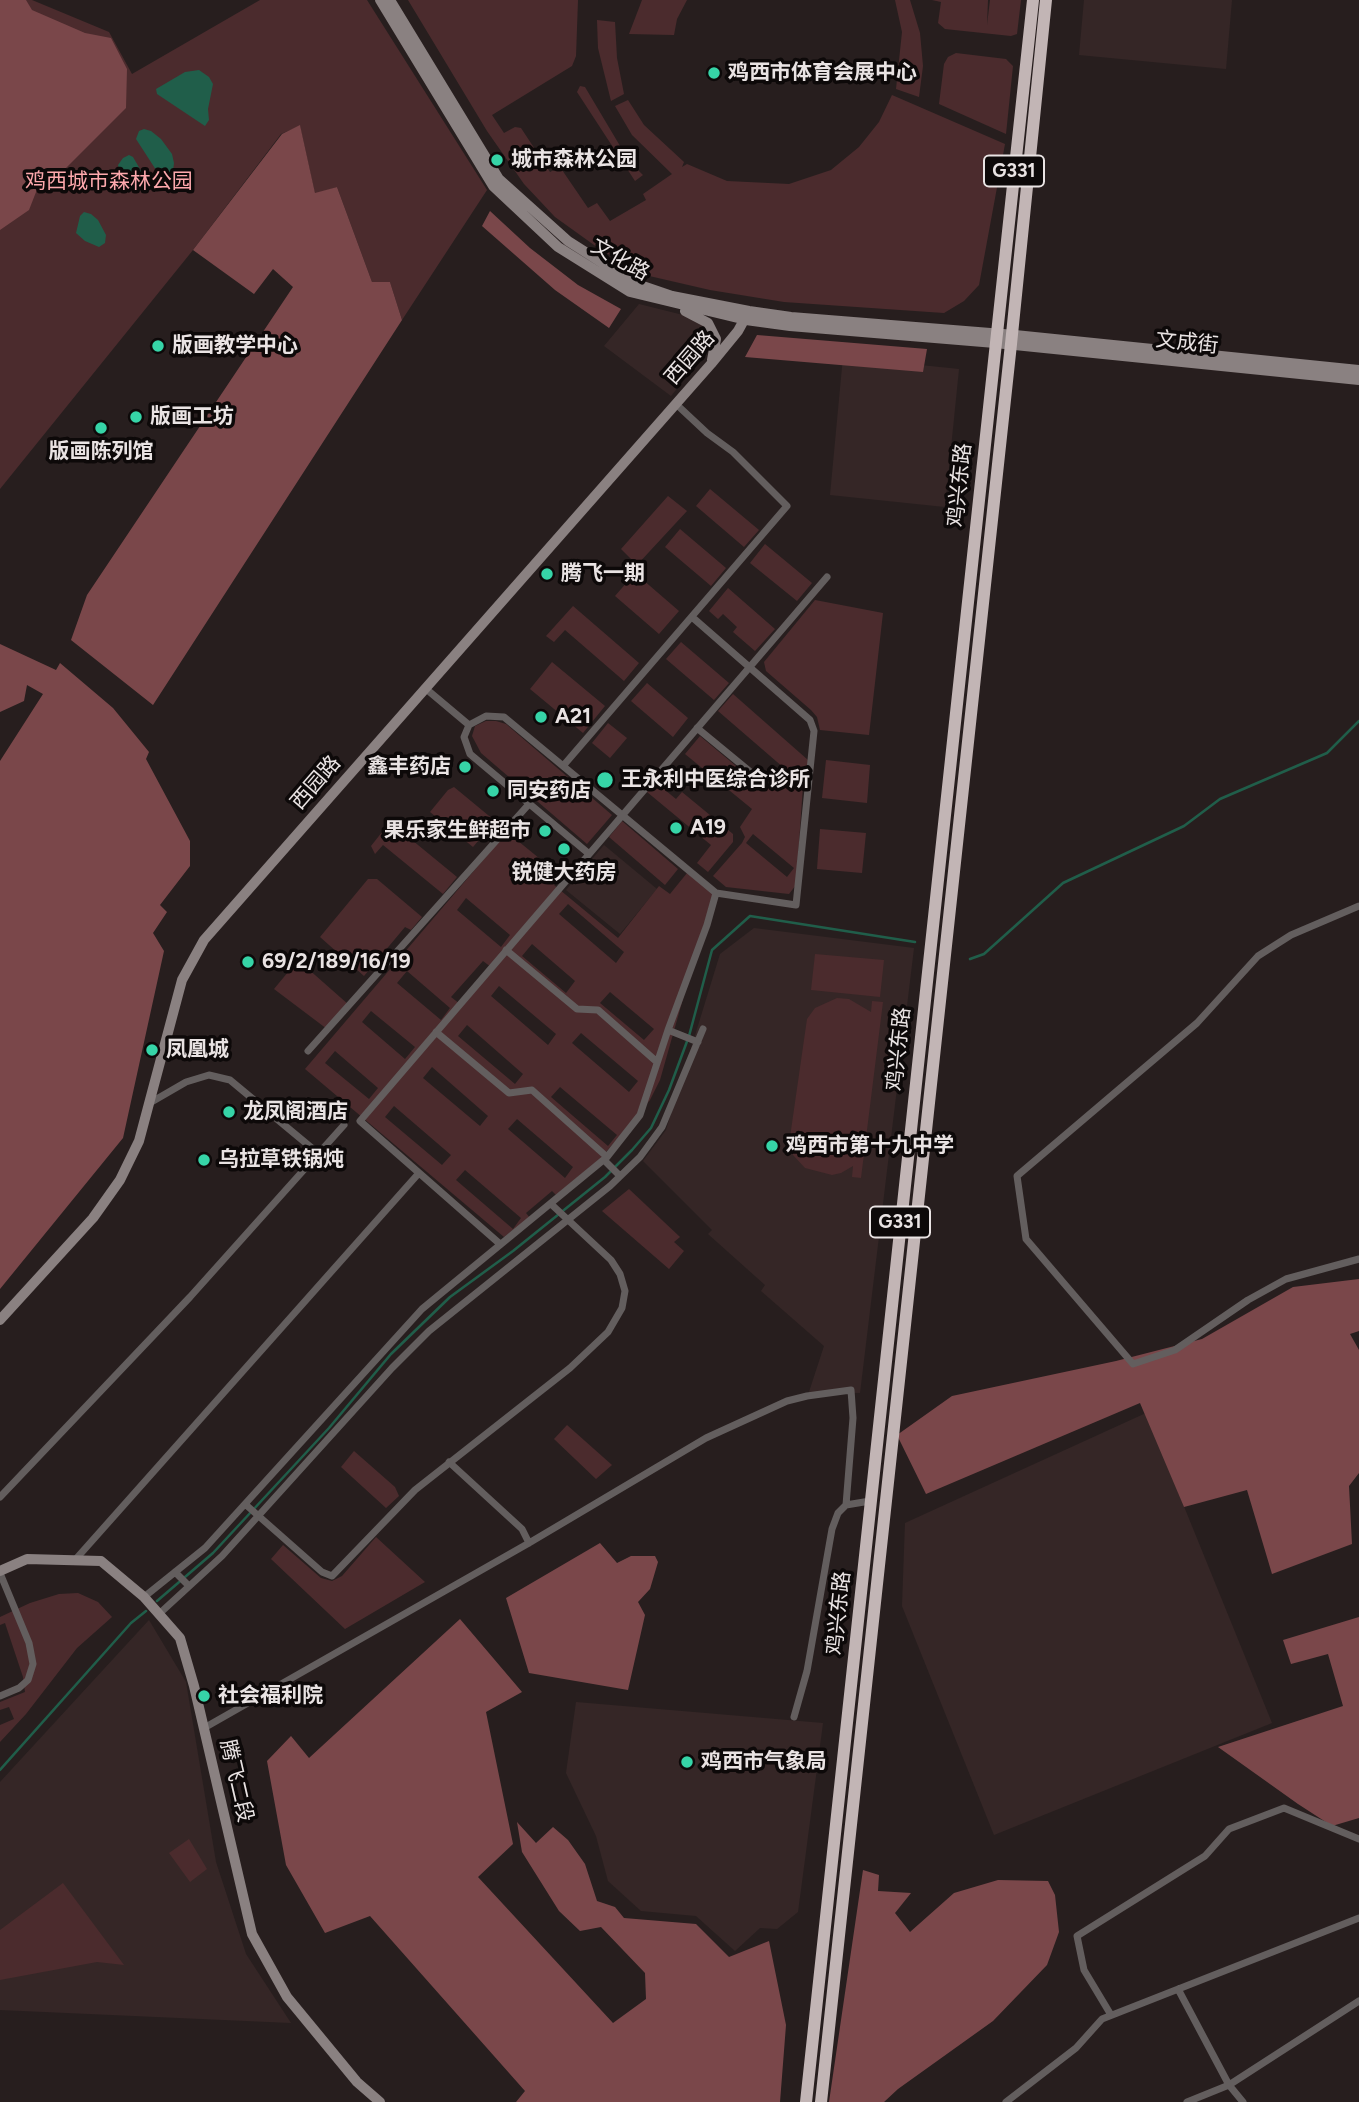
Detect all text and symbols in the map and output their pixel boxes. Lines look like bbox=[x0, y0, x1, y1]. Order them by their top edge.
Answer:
place label: 鸡西市体育会展中心 bbox=[728, 60, 917, 86]
marker: 鸡西市体育会展中心 bbox=[706, 65, 722, 81]
place label: 城市森林公园 bbox=[511, 147, 637, 173]
marker: 城市森林公园 bbox=[489, 152, 505, 168]
road number: G331 bbox=[984, 155, 1044, 186]
park label: 鸡西城市森林公园 bbox=[25, 169, 193, 195]
street label: 文化路 bbox=[586, 234, 654, 286]
street label: 西园路 bbox=[660, 326, 720, 390]
street label: 文成街 bbox=[1154, 327, 1220, 359]
place label: 版画教学中心 bbox=[172, 333, 298, 359]
marker: 版画教学中心 bbox=[150, 338, 166, 354]
place label: 版画工坊 bbox=[150, 404, 234, 430]
marker: 版画工坊 bbox=[128, 409, 144, 425]
marker: 版画陈列馆 bbox=[93, 420, 109, 436]
place label: 版画陈列馆 bbox=[49, 439, 153, 465]
street label: 鸡兴东路 bbox=[943, 442, 977, 528]
place label: 腾飞一期 bbox=[561, 561, 645, 587]
marker: 腾飞一期 bbox=[539, 566, 555, 582]
place label: A21 bbox=[555, 704, 591, 730]
marker: A21 bbox=[533, 709, 549, 725]
street label: 西园路 bbox=[286, 751, 346, 815]
place label: 鑫丰药店 bbox=[367, 754, 451, 780]
marker: 鑫丰药店 bbox=[457, 759, 473, 775]
place label: 王永利中医综合诊所 bbox=[621, 767, 810, 793]
marker: 王永利中医综合诊所 bbox=[595, 770, 615, 790]
place label: 同安药店 bbox=[507, 778, 591, 804]
marker: 同安药店 bbox=[485, 783, 501, 799]
place label: A19 bbox=[690, 815, 726, 841]
place label: 果乐家生鲜超市 bbox=[384, 818, 531, 844]
marker: A19 bbox=[668, 820, 684, 836]
marker: 果乐家生鲜超市 bbox=[537, 823, 553, 839]
marker: 锐健大药房 bbox=[556, 841, 572, 857]
place label: 锐健大药房 bbox=[512, 860, 616, 886]
place label: 69/2/189/16/19 bbox=[262, 949, 411, 975]
marker: 69/2/189/16/19 bbox=[240, 954, 256, 970]
street label: 鸡兴东路 bbox=[882, 1006, 916, 1092]
place label: 凤凰城 bbox=[166, 1037, 229, 1063]
marker: 凤凰城 bbox=[144, 1042, 160, 1058]
place label: 龙凤阁酒店 bbox=[243, 1099, 348, 1125]
marker: 龙凤阁酒店 bbox=[221, 1104, 237, 1120]
place label: 鸡西市第十九中学 bbox=[786, 1133, 954, 1159]
marker: 鸡西市第十九中学 bbox=[764, 1138, 780, 1154]
place label: 乌拉草铁锅炖 bbox=[218, 1147, 344, 1173]
marker: 乌拉草铁锅炖 bbox=[196, 1152, 212, 1168]
road number: G331 bbox=[870, 1206, 930, 1238]
street label: 鸡兴东路 bbox=[822, 1570, 856, 1656]
place label: 社会福利院 bbox=[218, 1683, 323, 1709]
marker: 社会福利院 bbox=[196, 1688, 212, 1704]
street label: 腾飞二段 bbox=[214, 1737, 258, 1825]
place label: 鸡西市气象局 bbox=[701, 1749, 827, 1775]
marker: 鸡西市气象局 bbox=[679, 1754, 695, 1770]

